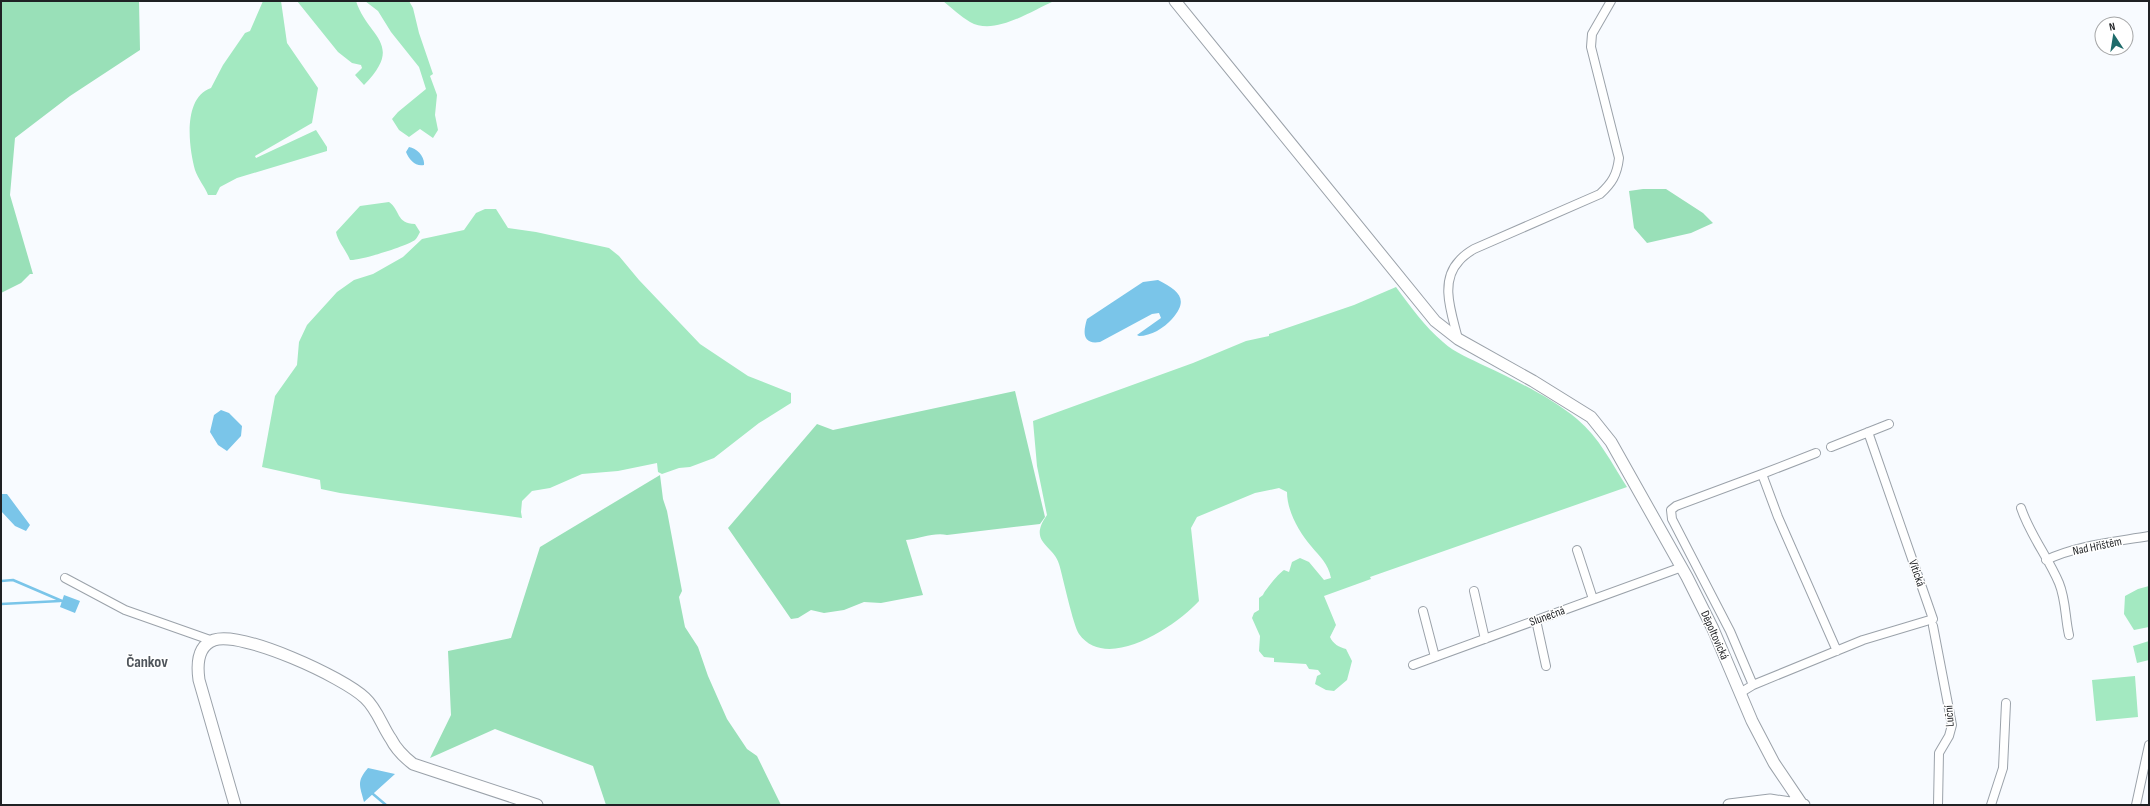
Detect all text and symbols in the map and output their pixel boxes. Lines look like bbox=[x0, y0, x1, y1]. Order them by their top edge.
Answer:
north arrow bbox=[2094, 16, 2134, 56]
text: N bbox=[2108, 20, 2116, 34]
street label: Nad Hřištěm bbox=[2071, 534, 2123, 559]
street label: Vitická bbox=[1905, 558, 1928, 589]
street label: Slunečná bbox=[1527, 603, 1567, 630]
street label: Děpoltovická bbox=[1697, 608, 1732, 662]
district label: Čankov bbox=[126, 653, 168, 672]
street label: Luční bbox=[1941, 704, 1958, 727]

